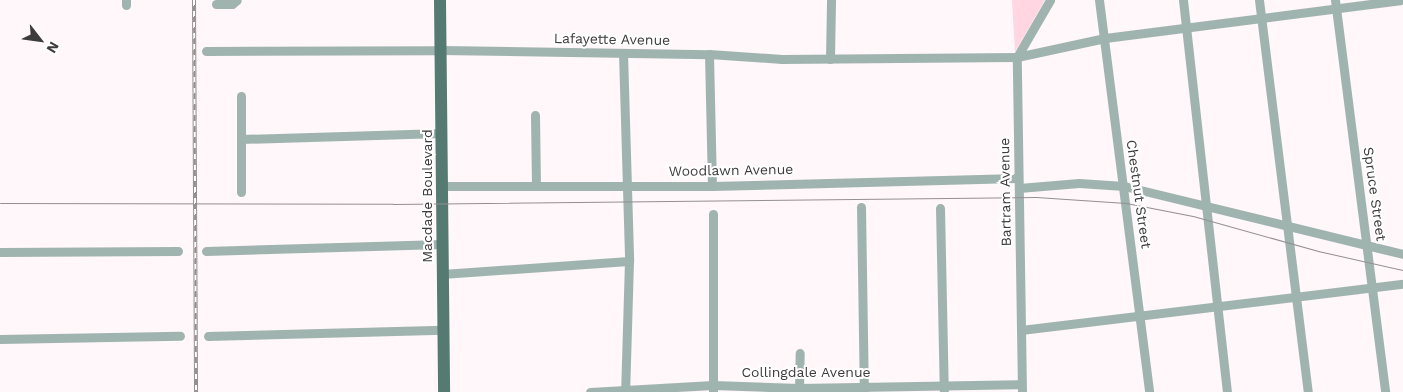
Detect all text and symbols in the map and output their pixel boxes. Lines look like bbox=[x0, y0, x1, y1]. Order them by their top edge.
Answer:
north arrow bbox=[15, 15, 65, 65]
street label: Lafayette Avenue bbox=[553, 30, 671, 48]
text: N bbox=[43, 39, 63, 56]
street label: Macdade Boulevard bbox=[419, 129, 435, 263]
street label: Bartram Avenue bbox=[996, 137, 1014, 247]
street label: Chestnut Street bbox=[1123, 139, 1155, 249]
street label: Spruce Street bbox=[1360, 146, 1390, 242]
street label: Woodlawn Avenue bbox=[668, 161, 794, 179]
street label: Collingdale Avenue bbox=[741, 364, 871, 380]

